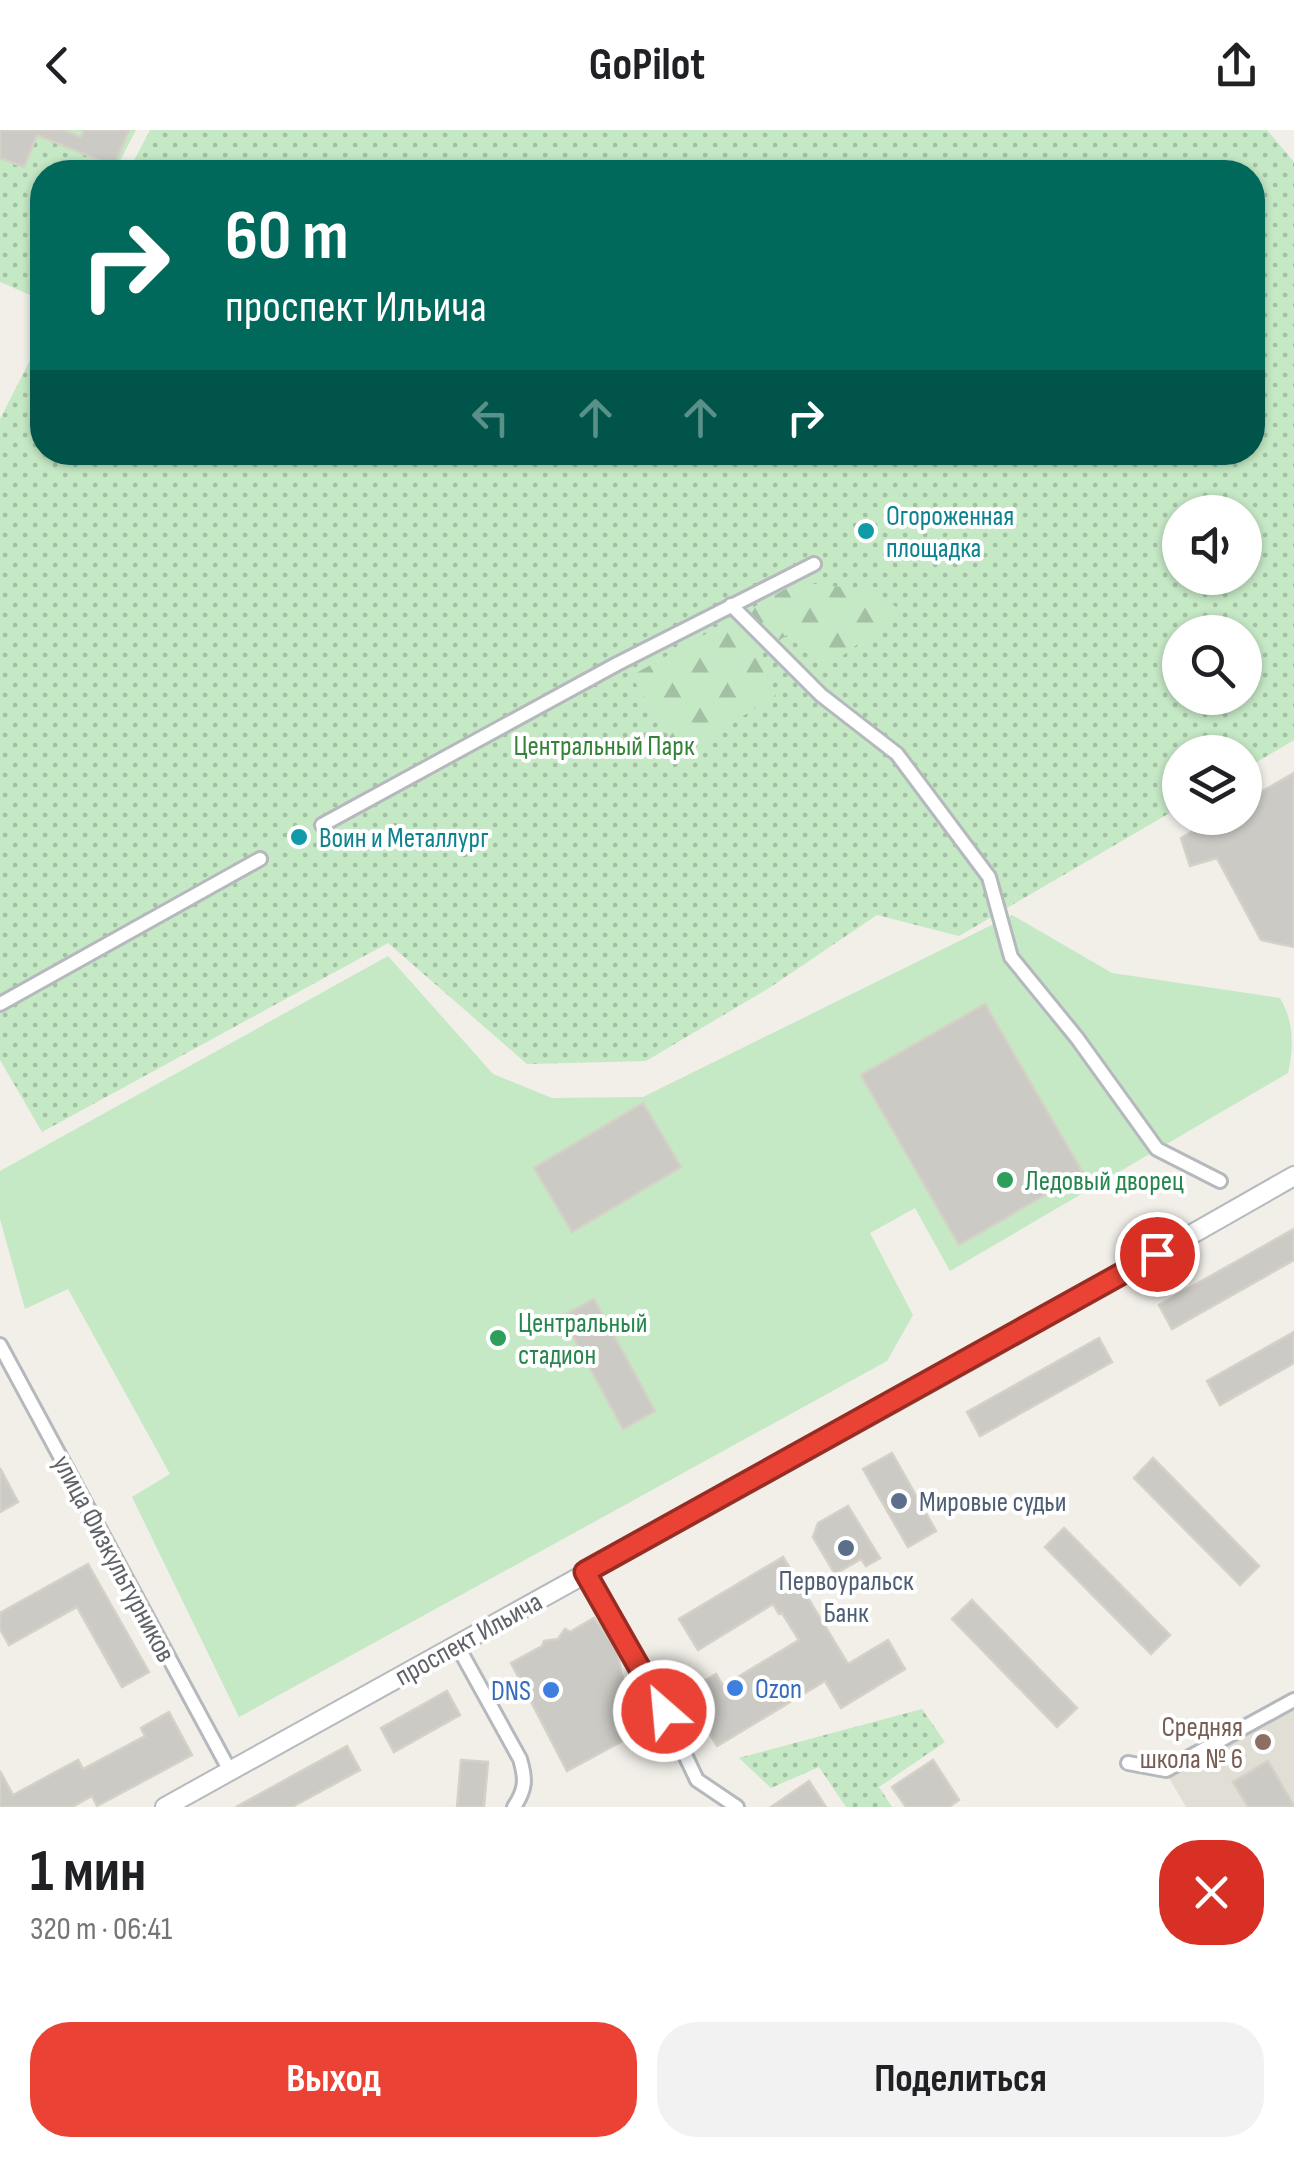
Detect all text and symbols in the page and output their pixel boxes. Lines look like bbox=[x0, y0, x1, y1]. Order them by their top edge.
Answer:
icon: back bbox=[30, 38, 85, 93]
text: GoPilot bbox=[589, 38, 705, 93]
icon: share bbox=[1209, 38, 1264, 93]
text: 60 m bbox=[225, 195, 349, 279]
icon: right bbox=[60, 200, 190, 330]
text: проспект Ильича bbox=[225, 280, 487, 335]
icon: left bbox=[463, 390, 518, 445]
icon: ahead bbox=[568, 390, 623, 445]
icon: ahead bbox=[673, 390, 728, 445]
icon: right bbox=[778, 390, 833, 445]
map controls bbox=[1162, 495, 1262, 835]
button: sound bbox=[1162, 495, 1262, 595]
place label: Огороженная площадка bbox=[886, 500, 1014, 565]
marker: Огороженная площадка bbox=[855, 520, 877, 542]
button: search bbox=[1162, 615, 1262, 715]
park label: Центральный Парк bbox=[513, 730, 695, 763]
button: layers bbox=[1162, 735, 1262, 835]
place label: Воин и Металлург bbox=[319, 822, 489, 855]
marker: Воин и Металлург bbox=[288, 826, 310, 848]
place label: Ледовый дворец bbox=[1025, 1165, 1184, 1198]
marker: Ледовый дворец bbox=[994, 1169, 1016, 1191]
pin bbox=[1115, 1212, 1200, 1297]
icon: arrive bbox=[1130, 1227, 1185, 1282]
place label: Центральный стадион bbox=[518, 1307, 647, 1372]
marker: Центральный стадион bbox=[487, 1327, 509, 1349]
street label: улица Физкультурников bbox=[45, 1450, 182, 1668]
place label: Мировые судьи bbox=[919, 1486, 1066, 1519]
marker: Мировые судьи bbox=[888, 1490, 910, 1512]
marker: Первоуральск Банк bbox=[835, 1537, 857, 1559]
place label: Первоуральск Банк bbox=[778, 1565, 914, 1630]
street label: проспект Ильича bbox=[389, 1585, 548, 1693]
position arrow bbox=[612, 1659, 716, 1763]
place label: Ozon bbox=[755, 1673, 802, 1706]
place label: DNS bbox=[491, 1675, 531, 1708]
marker: Ozon bbox=[724, 1677, 746, 1699]
marker: DNS bbox=[540, 1679, 562, 1701]
place label: Средняя школа № 6 bbox=[1140, 1711, 1243, 1776]
marker: Средняя школа № 6 bbox=[1252, 1731, 1274, 1753]
text: 1 мин bbox=[30, 1836, 146, 1908]
button: close bbox=[1159, 1840, 1264, 1945]
text: 320 m · 06:41 bbox=[30, 1910, 172, 1949]
button: Выход bbox=[30, 2022, 637, 2137]
button: Поделиться bbox=[657, 2022, 1264, 2137]

